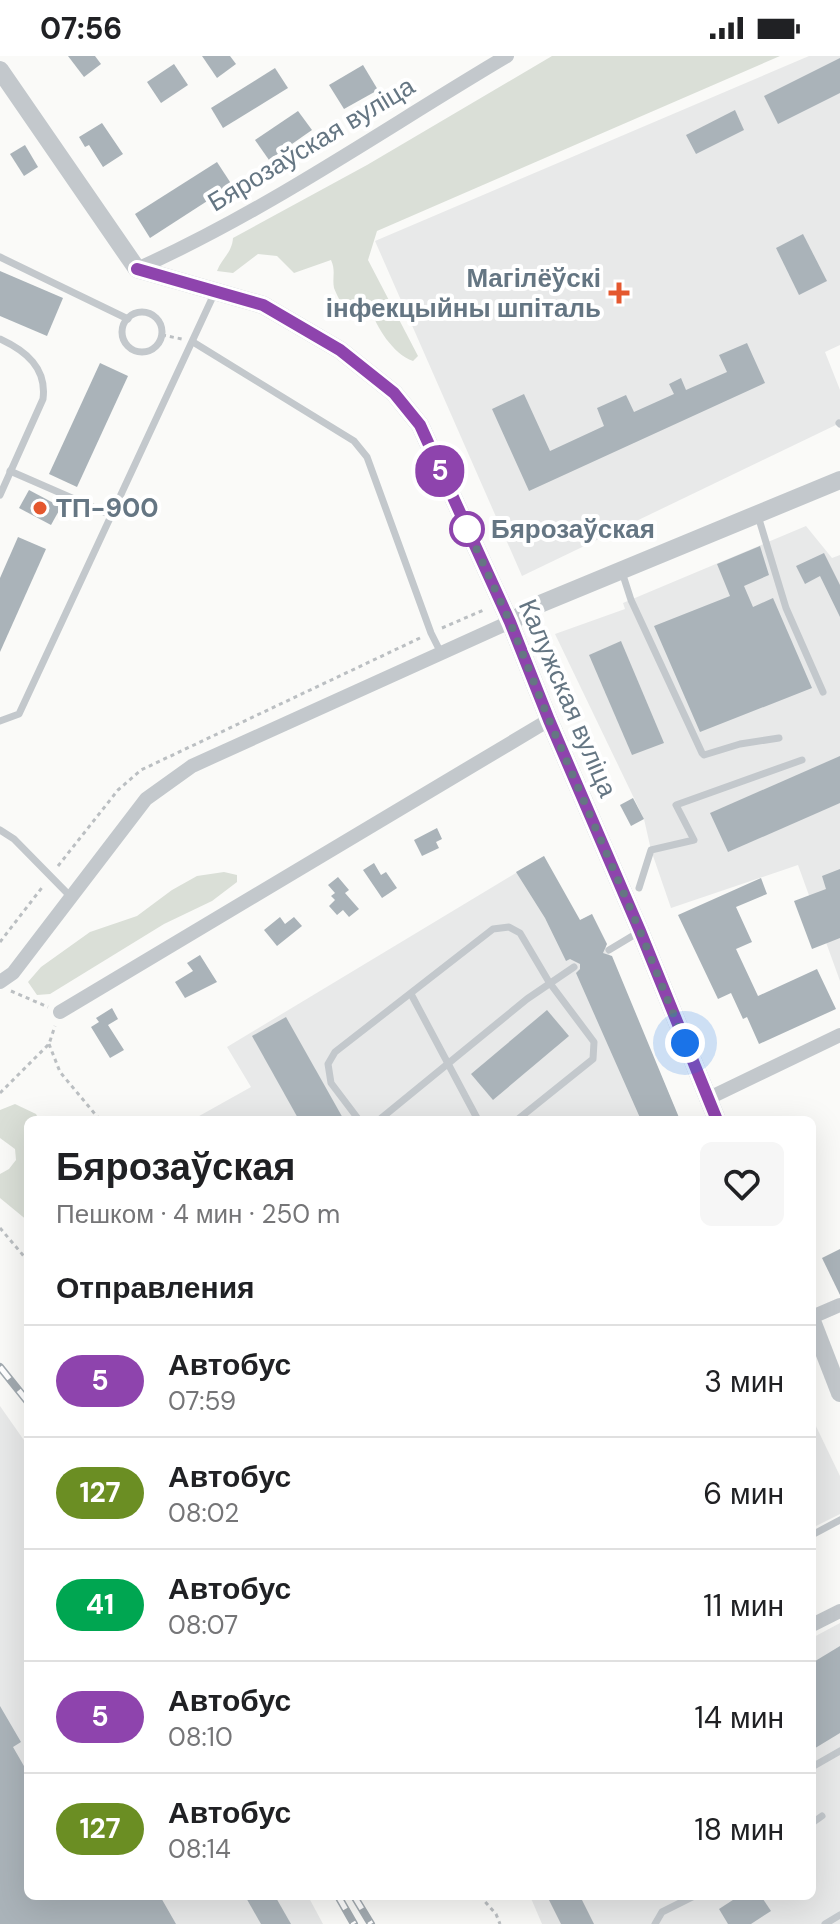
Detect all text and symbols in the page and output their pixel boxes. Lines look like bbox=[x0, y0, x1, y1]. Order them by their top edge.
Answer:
text: 07:56 bbox=[40, 9, 122, 48]
street label: Бярозаўская вуліца bbox=[201, 69, 421, 219]
place label: Магілёўскі інфекцыйны шпіталь bbox=[326, 261, 601, 325]
marker: Магілёўскі інфекцыйны шпіталь bbox=[608, 282, 630, 304]
line badge: 5 bbox=[414, 445, 466, 497]
text: 5 bbox=[431, 452, 449, 489]
place label: ТП-900 bbox=[56, 491, 159, 525]
marker: ТП-900 bbox=[31, 499, 49, 517]
marker: Бярозаўская bbox=[450, 512, 484, 546]
place label: Бярозаўская bbox=[491, 512, 655, 546]
street label: Калужская вуліца bbox=[511, 594, 625, 803]
your location bbox=[665, 1023, 705, 1063]
text: Бярозаўская bbox=[56, 1142, 296, 1192]
button: heart bbox=[700, 1142, 784, 1226]
text: Пешком · 4 мин · 250 m bbox=[56, 1197, 340, 1231]
text: Отправления bbox=[56, 1268, 255, 1307]
text: Автобус bbox=[168, 1345, 291, 1384]
text: 5 bbox=[91, 1362, 109, 1399]
text: 3 мин bbox=[704, 1362, 784, 1401]
text: 07:59 bbox=[168, 1384, 236, 1418]
text: Автобус bbox=[168, 1457, 291, 1496]
text: 127 bbox=[79, 1474, 121, 1511]
text: 6 мин bbox=[703, 1474, 784, 1513]
text: 08:02 bbox=[168, 1496, 239, 1530]
text: Автобус bbox=[168, 1569, 291, 1608]
text: 41 bbox=[86, 1586, 114, 1623]
text: 11 мин bbox=[703, 1586, 784, 1625]
text: 08:07 bbox=[168, 1608, 238, 1642]
text: Автобус bbox=[168, 1681, 291, 1720]
text: 5 bbox=[91, 1698, 109, 1735]
text: 14 мин bbox=[694, 1698, 784, 1737]
text: 08:10 bbox=[168, 1720, 233, 1754]
text: Автобус bbox=[168, 1793, 291, 1832]
text: 127 bbox=[79, 1810, 121, 1847]
text: 18 мин bbox=[694, 1810, 784, 1849]
text: 08:14 bbox=[168, 1832, 231, 1866]

